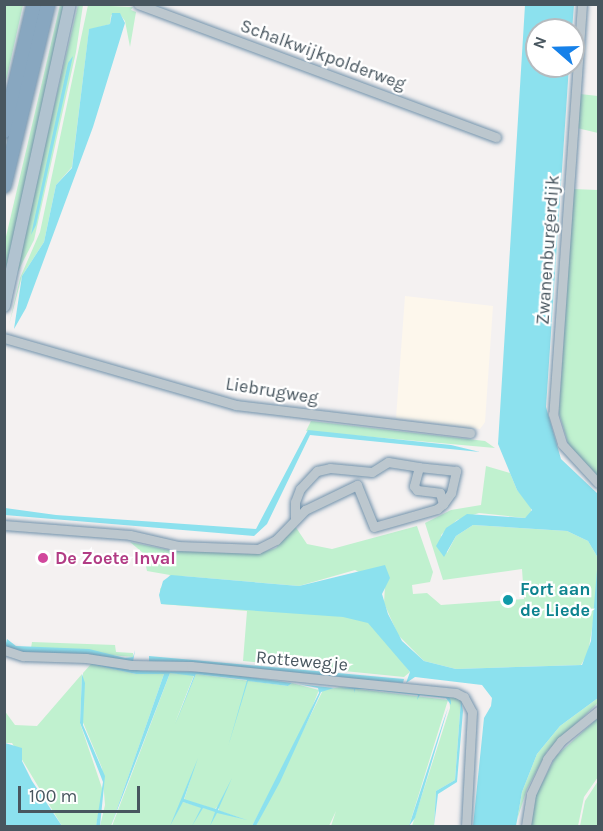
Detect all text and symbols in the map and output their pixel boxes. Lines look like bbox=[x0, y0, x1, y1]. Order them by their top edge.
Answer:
street label: Schalkwijkpolderweg bbox=[237, 15, 409, 95]
north arrow bbox=[525, 18, 585, 78]
text: N bbox=[529, 34, 550, 51]
street label: Zwanenburgerdijk bbox=[532, 174, 564, 326]
street label: Liebrugweg bbox=[224, 373, 320, 409]
place label: De Zoete Inval bbox=[55, 547, 176, 569]
marker: De Zoete Inval bbox=[36, 551, 50, 565]
place label: Fort aan de Liede bbox=[520, 579, 590, 622]
marker: Fort aan de Liede bbox=[501, 593, 515, 607]
street label: Rottewegje bbox=[255, 646, 349, 676]
scale bar bbox=[21, 774, 142, 812]
text: 100 m bbox=[29, 785, 77, 807]

